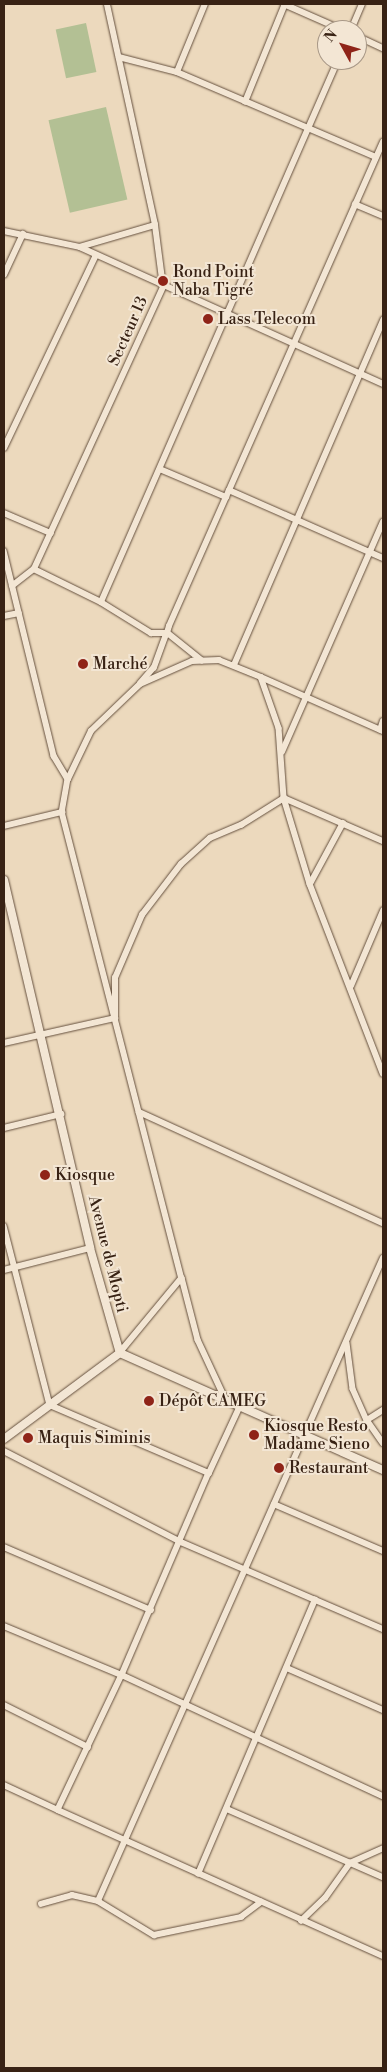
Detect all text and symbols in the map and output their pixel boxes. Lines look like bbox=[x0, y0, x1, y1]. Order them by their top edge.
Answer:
north arrow bbox=[317, 20, 367, 70]
text: N bbox=[321, 26, 342, 46]
place label: Rond Point Naba Tigré bbox=[173, 262, 254, 300]
marker: Rond Point Naba Tigré bbox=[157, 275, 169, 287]
street label: Secteur 13 bbox=[104, 293, 152, 369]
place label: Lass Telecom bbox=[218, 309, 316, 329]
marker: Lass Telecom bbox=[202, 313, 214, 325]
place label: Marché bbox=[93, 654, 148, 674]
marker: Marché bbox=[77, 658, 89, 670]
place label: Kiosque bbox=[55, 1165, 115, 1185]
marker: Kiosque bbox=[39, 1169, 51, 1181]
street label: Avenue de Mopti bbox=[84, 1194, 132, 1314]
place label: Dépôt CAMEG bbox=[159, 1391, 266, 1411]
marker: Dépôt CAMEG bbox=[143, 1395, 155, 1407]
place label: Kiosque Resto Madame Sieno bbox=[264, 1416, 370, 1454]
place label: Maquis Siminis bbox=[38, 1428, 150, 1448]
marker: Kiosque Resto Madame Sieno bbox=[248, 1429, 260, 1441]
marker: Maquis Siminis bbox=[22, 1432, 34, 1444]
place label: Restaurant bbox=[289, 1458, 368, 1478]
marker: Restaurant bbox=[273, 1462, 285, 1474]

